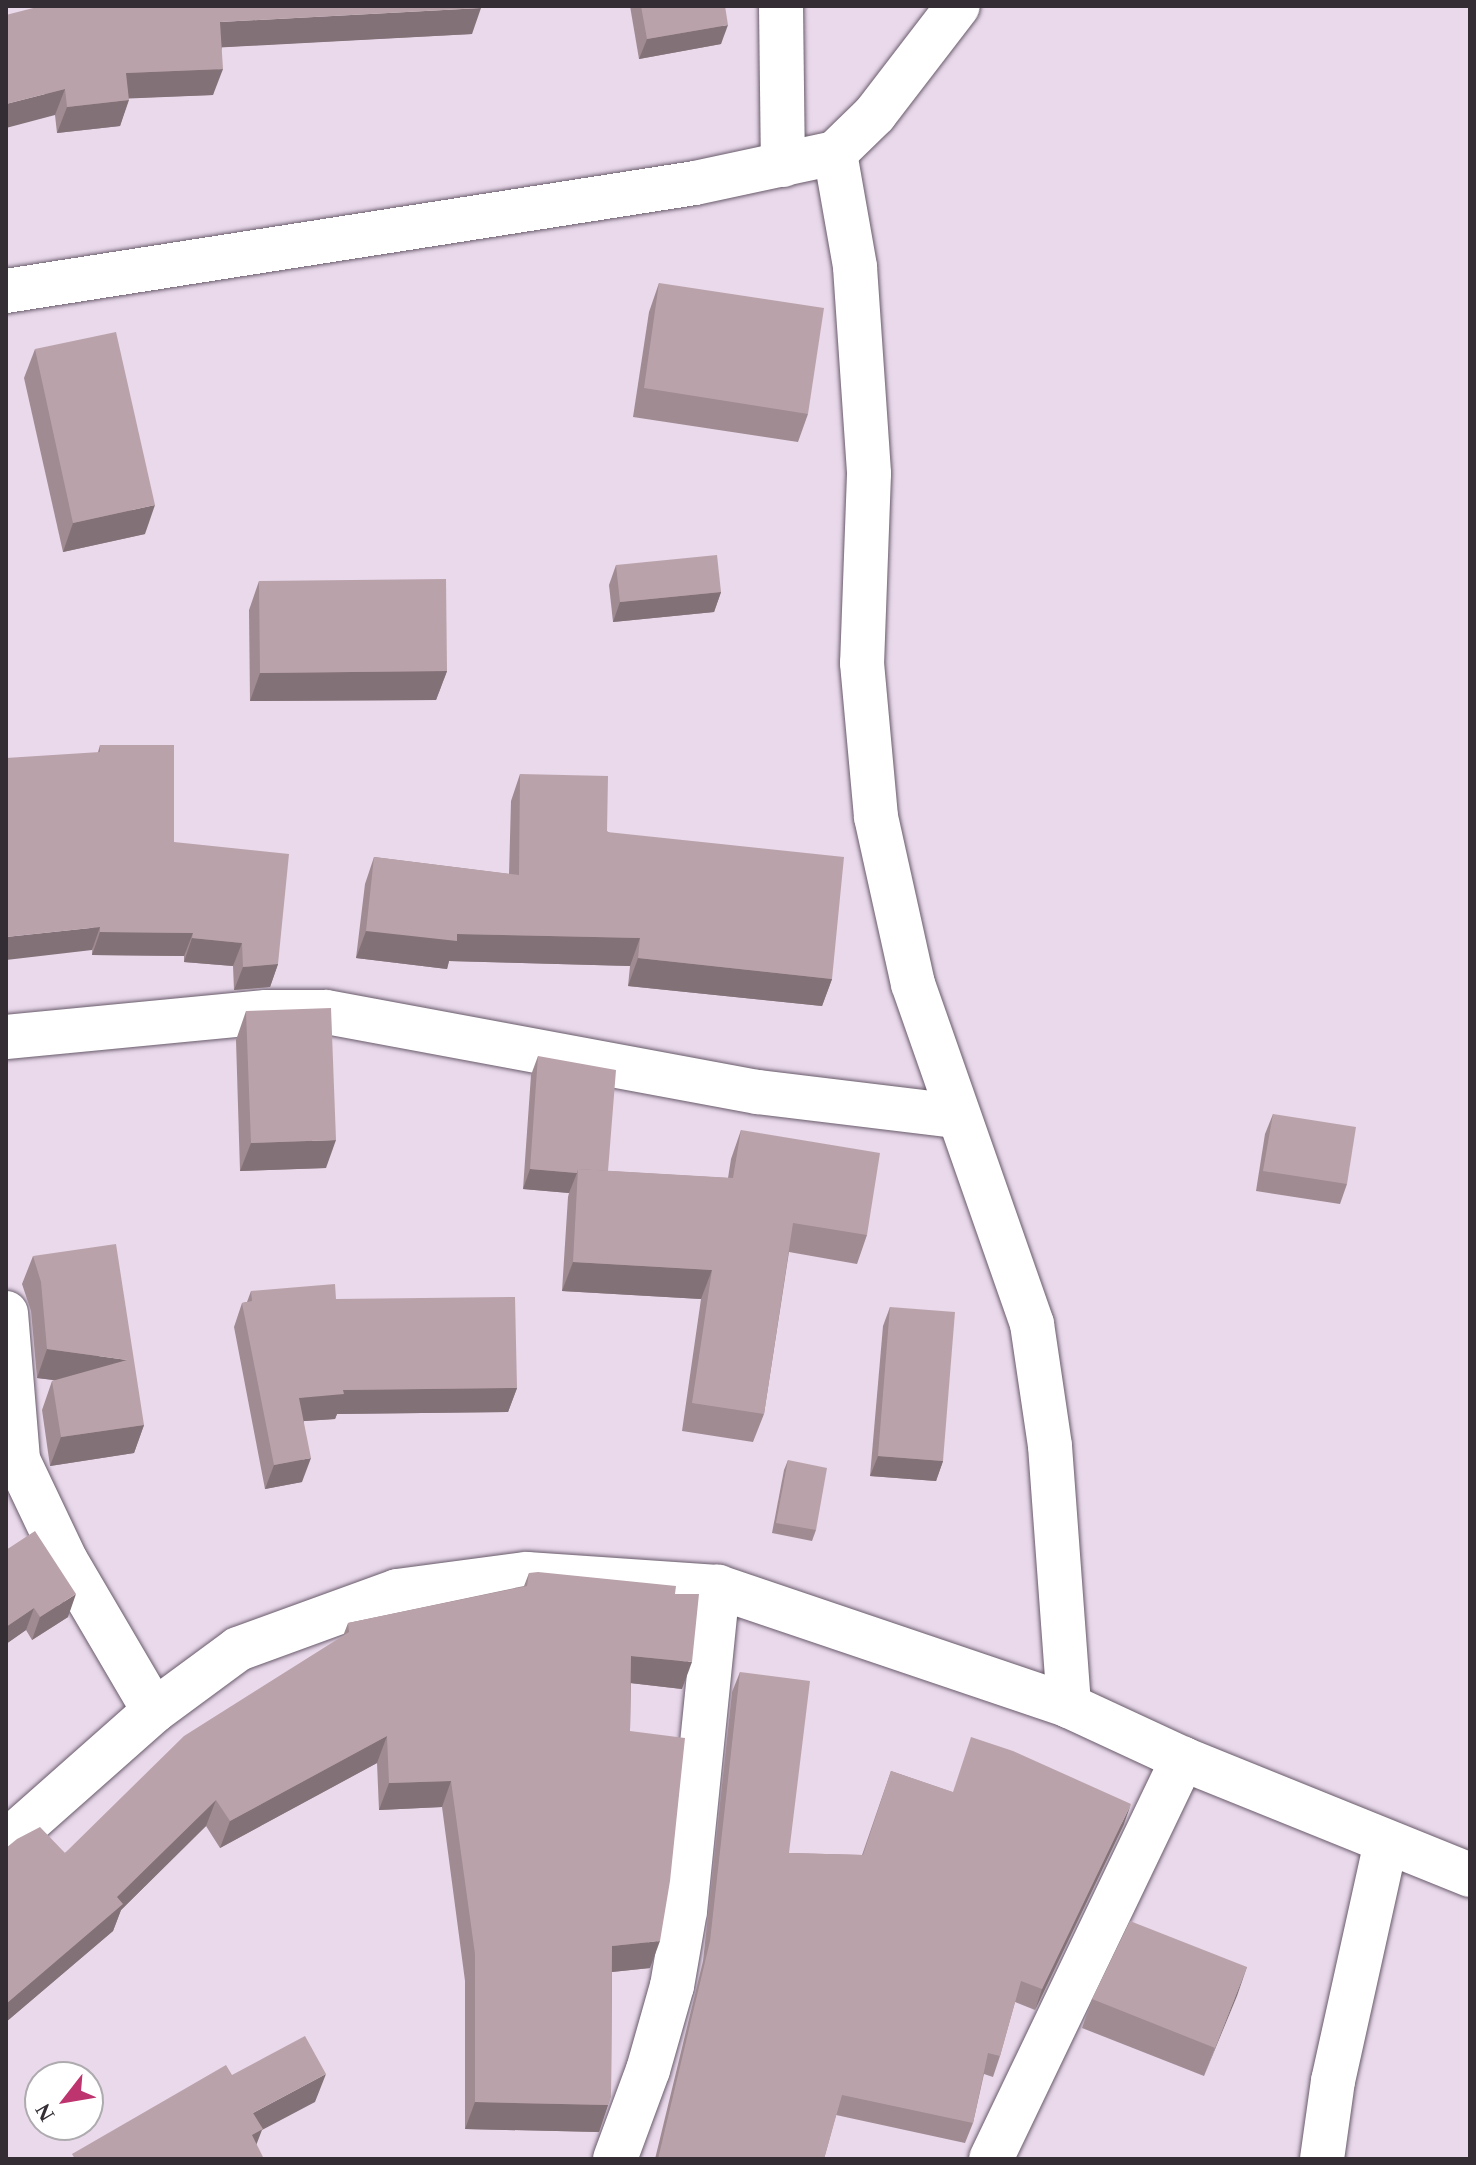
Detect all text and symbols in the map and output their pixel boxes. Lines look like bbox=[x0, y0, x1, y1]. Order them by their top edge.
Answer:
north arrow bbox=[24, 2061, 104, 2141]
text: N bbox=[30, 2099, 60, 2126]

